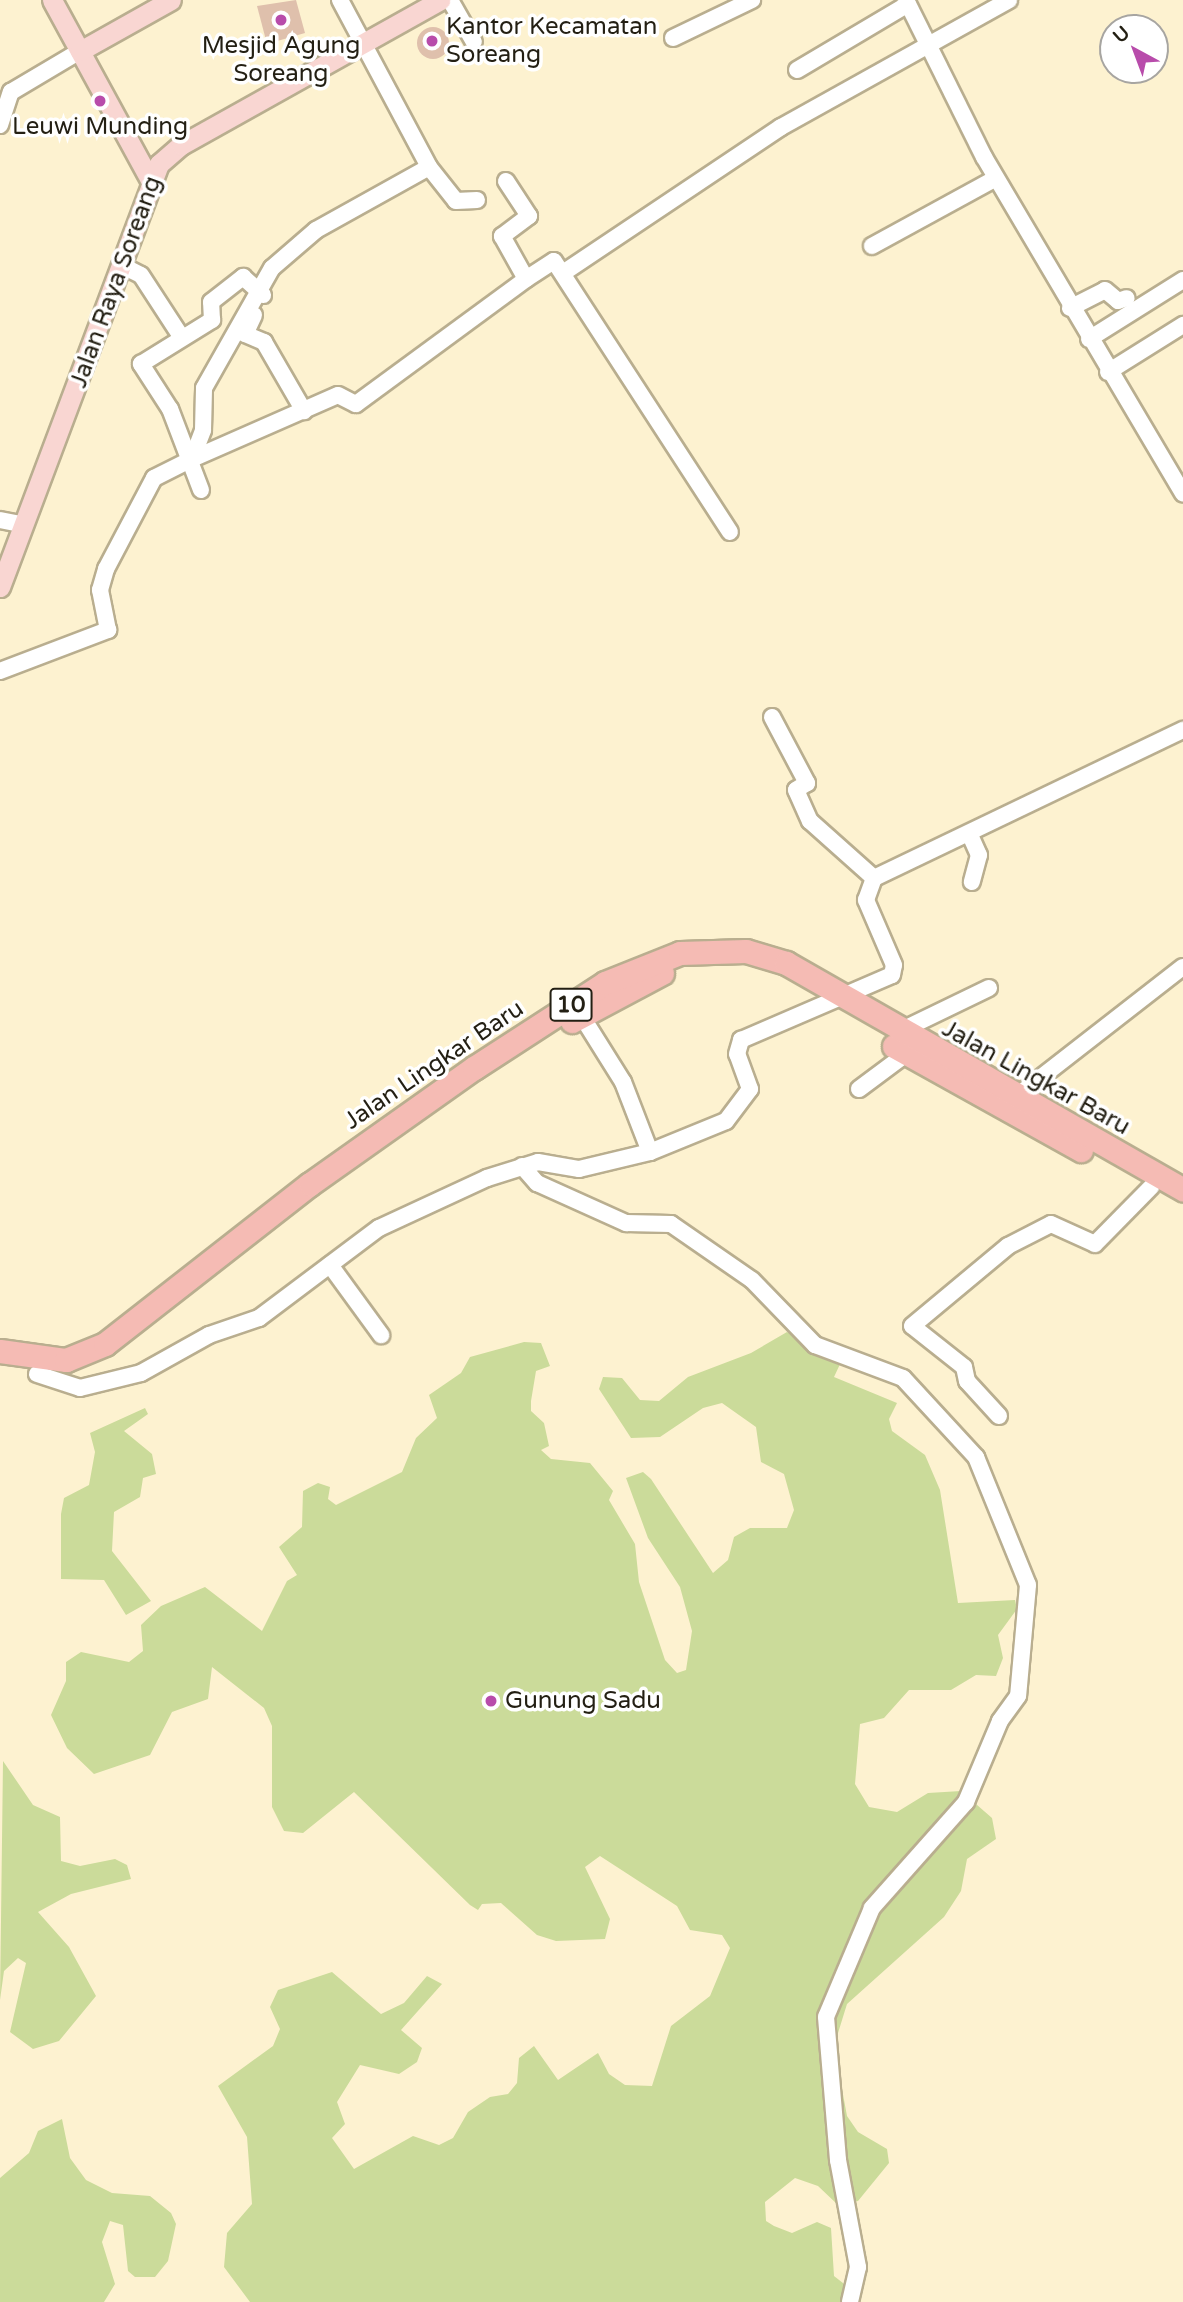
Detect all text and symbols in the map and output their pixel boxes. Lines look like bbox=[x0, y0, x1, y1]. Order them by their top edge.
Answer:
marker: Mesjid Agung Soreang bbox=[273, 12, 289, 28]
place label: Kantor Kecamatan Soreang bbox=[446, 13, 657, 69]
north arrow bbox=[1099, 14, 1169, 84]
text: U bbox=[1109, 22, 1134, 48]
place label: Mesjid Agung Soreang bbox=[202, 32, 360, 88]
marker: Kantor Kecamatan Soreang bbox=[424, 33, 440, 49]
marker: Leuwi Munding bbox=[92, 93, 108, 109]
place label: Leuwi Munding bbox=[12, 113, 188, 141]
street label: Jalan Raya Soreang bbox=[64, 172, 168, 392]
road number: 10 bbox=[548, 986, 594, 1024]
street label: Jalan Lingkar Baru bbox=[339, 994, 529, 1136]
street label: Jalan Lingkar Baru bbox=[937, 1014, 1135, 1142]
place label: Gunung Sadu bbox=[505, 1687, 661, 1715]
marker: Gunung Sadu bbox=[483, 1693, 499, 1709]

